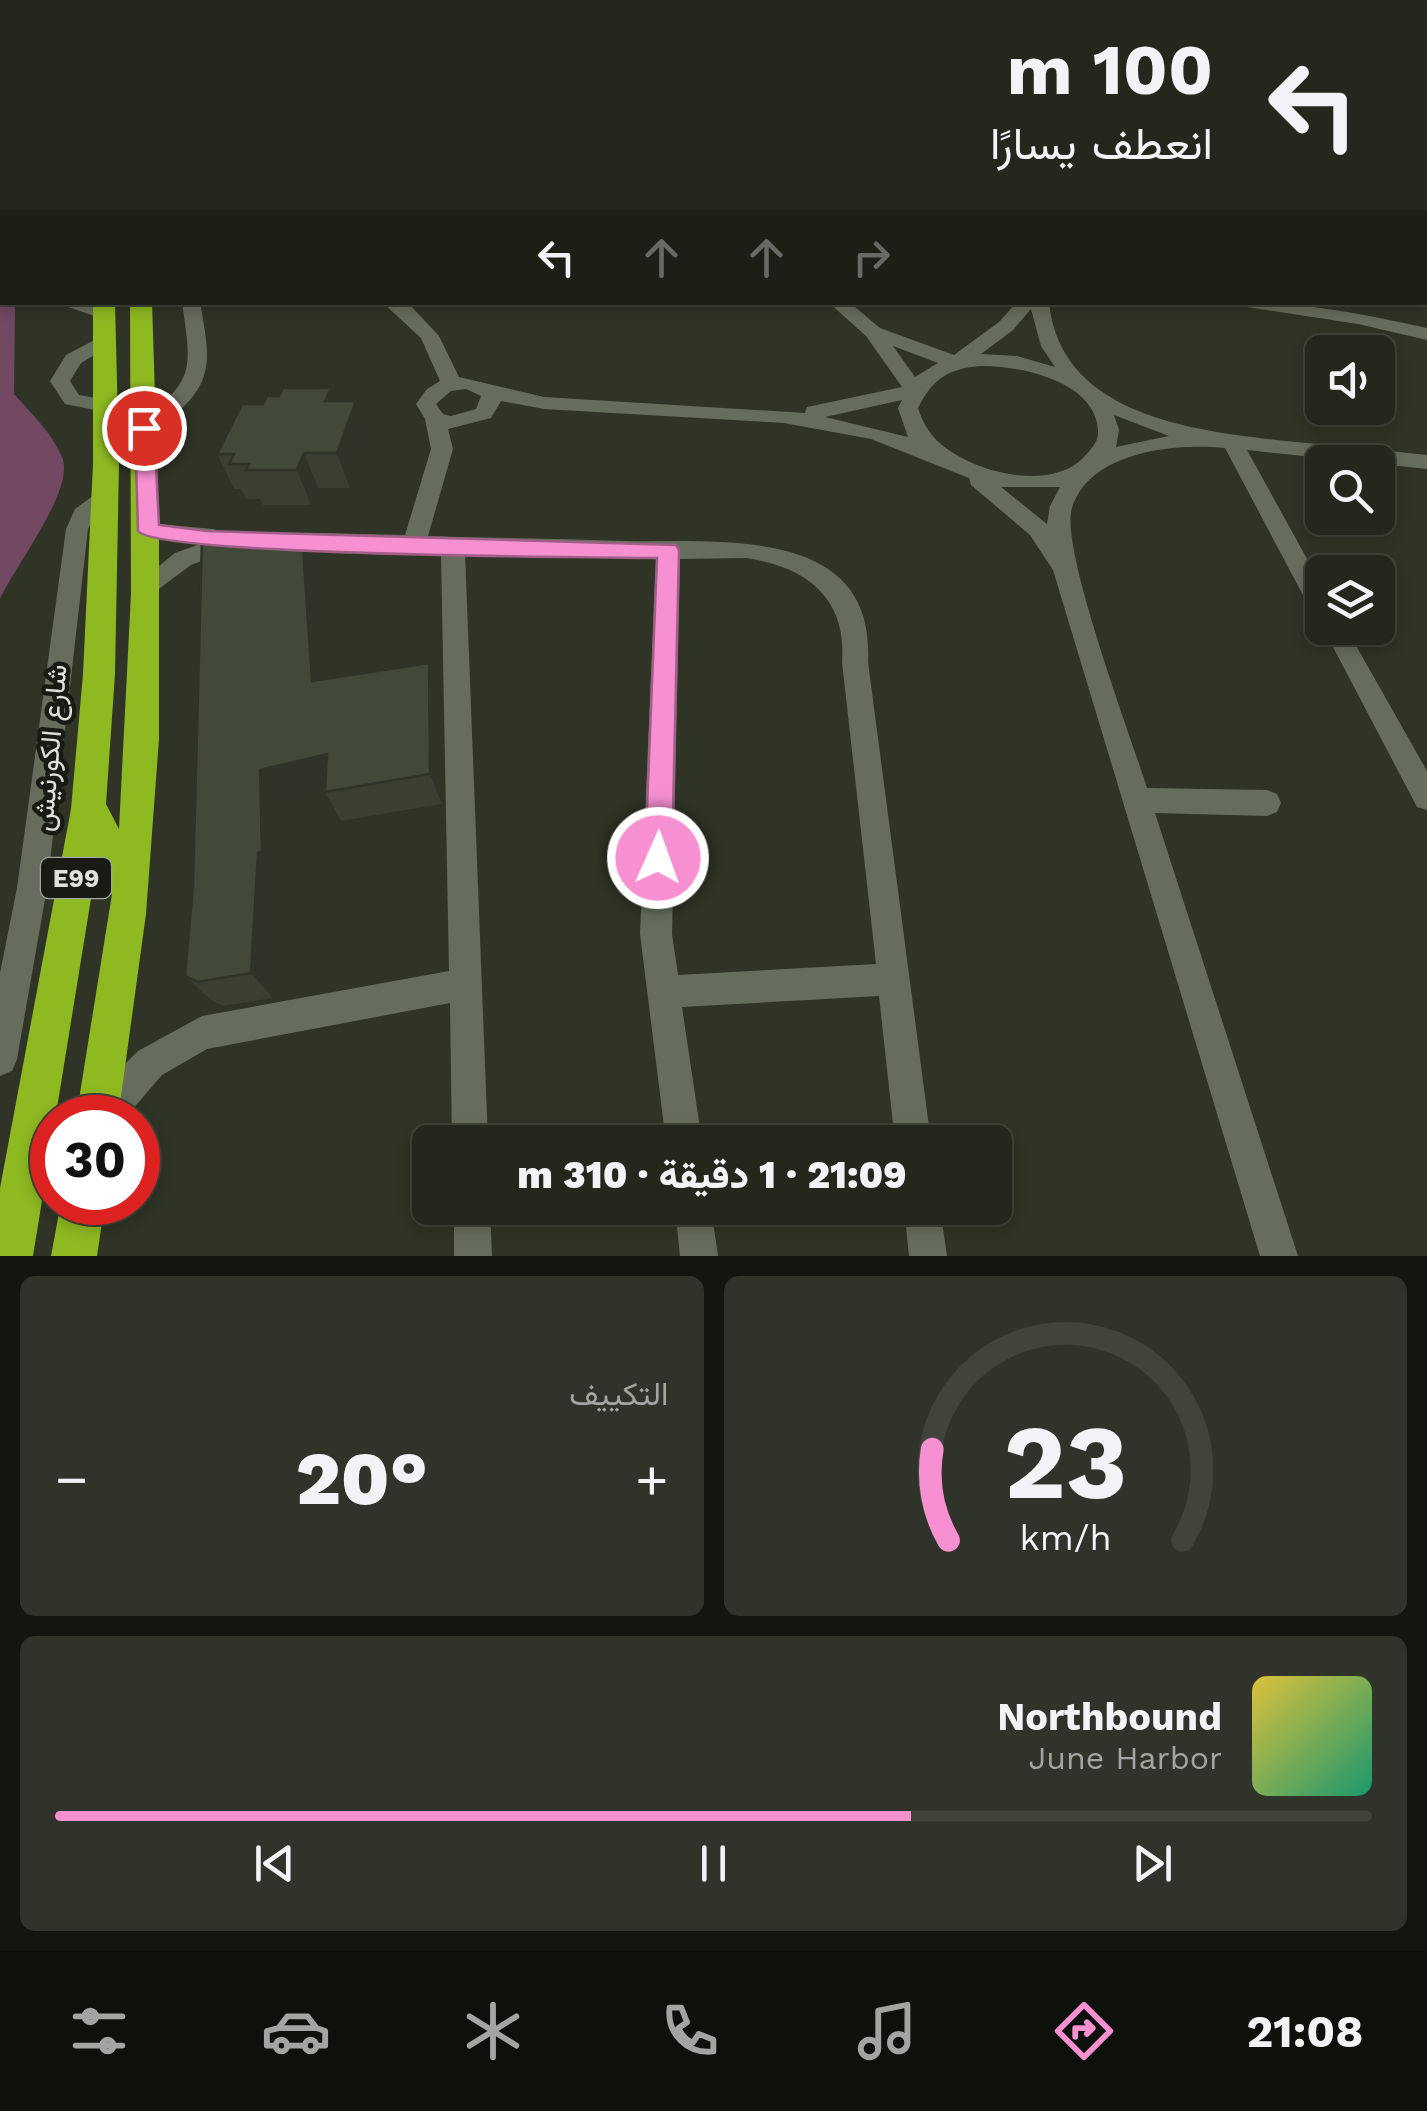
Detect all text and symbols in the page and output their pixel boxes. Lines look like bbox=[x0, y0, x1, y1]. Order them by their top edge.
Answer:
text: 100 m bbox=[1007, 29, 1213, 111]
icon: left bbox=[1248, 40, 1378, 170]
text: انعطف يسارًا bbox=[990, 117, 1213, 170]
icon: left bbox=[529, 230, 584, 285]
icon: ahead bbox=[634, 230, 689, 285]
icon: ahead bbox=[739, 230, 794, 285]
icon: right bbox=[844, 230, 899, 285]
map controls bbox=[1305, 335, 1395, 645]
button: sound bbox=[1305, 335, 1395, 425]
pin bbox=[102, 386, 187, 471]
icon: arrive bbox=[117, 401, 172, 456]
button: search bbox=[1305, 445, 1395, 535]
button: layers bbox=[1305, 555, 1395, 645]
street label: شارع الكورنيش bbox=[26, 663, 76, 833]
position arrow bbox=[606, 806, 710, 910]
road number: E99 bbox=[41, 858, 111, 898]
speed limit sign: 30 bbox=[30, 1095, 160, 1225]
text: 21:09 · 1 دقيقة · 310 m bbox=[517, 1153, 907, 1197]
text: التكييف bbox=[569, 1375, 669, 1413]
text: 23 bbox=[1003, 1401, 1127, 1523]
text: 20° bbox=[296, 1434, 428, 1522]
text: − bbox=[55, 1447, 88, 1511]
text: + bbox=[635, 1447, 668, 1511]
text: km/h bbox=[1019, 1517, 1111, 1559]
text: Northbound bbox=[997, 1695, 1222, 1739]
text: June Harbor bbox=[1028, 1739, 1222, 1777]
icon: previous bbox=[247, 1836, 302, 1891]
icon: pause bbox=[686, 1836, 741, 1891]
icon: next bbox=[1125, 1836, 1180, 1891]
icon: filters bbox=[64, 1996, 134, 2066]
icon: car bbox=[261, 1996, 331, 2066]
icon: climate bbox=[458, 1996, 528, 2066]
icon: phone bbox=[655, 1996, 725, 2066]
icon: music bbox=[852, 1996, 922, 2066]
icon: directions bbox=[1049, 1996, 1119, 2066]
text: 21:08 bbox=[1246, 2005, 1363, 2058]

